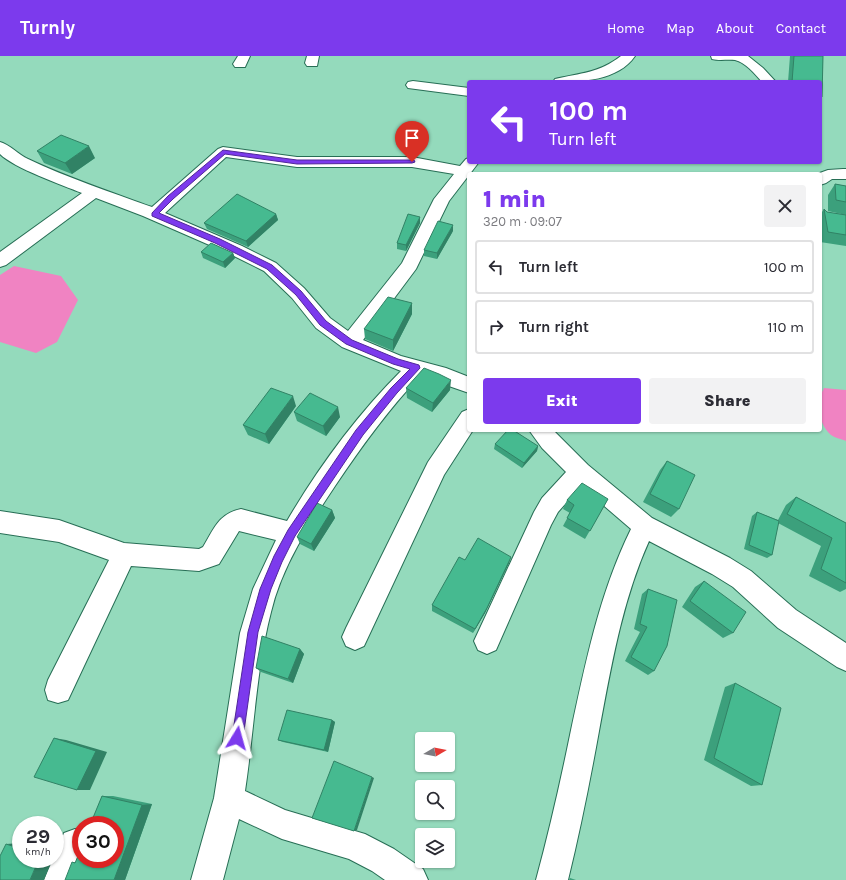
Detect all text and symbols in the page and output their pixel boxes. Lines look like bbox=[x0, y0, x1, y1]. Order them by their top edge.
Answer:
text: Turnly bbox=[20, 17, 75, 39]
text: Home bbox=[607, 20, 644, 37]
text: Map bbox=[666, 20, 694, 37]
text: About bbox=[716, 20, 754, 37]
text: Contact bbox=[776, 20, 826, 37]
text: 100 m bbox=[549, 94, 628, 127]
icon: left bbox=[483, 96, 535, 148]
pin bbox=[395, 121, 429, 162]
icon: arrive bbox=[401, 127, 423, 149]
text: Turn left bbox=[549, 128, 617, 150]
text: 1 min bbox=[483, 185, 546, 213]
button: close bbox=[764, 185, 806, 227]
text: 320 m · 09:07 bbox=[483, 214, 562, 229]
icon: left bbox=[485, 256, 507, 278]
text: Turn left bbox=[519, 258, 578, 276]
text: 100 m bbox=[764, 258, 804, 276]
icon: right bbox=[485, 316, 507, 338]
text: Turn right bbox=[519, 318, 589, 336]
text: 110 m bbox=[768, 318, 804, 336]
button: Exit bbox=[483, 378, 641, 424]
button: Share bbox=[649, 378, 806, 424]
position arrow bbox=[216, 717, 258, 759]
north arrow bbox=[415, 732, 455, 772]
map controls bbox=[415, 732, 455, 868]
button: search bbox=[415, 780, 455, 820]
speed limit sign: 30 bbox=[72, 816, 124, 868]
text: 29 bbox=[26, 825, 50, 848]
button: layers bbox=[415, 828, 455, 868]
text: km/h bbox=[25, 846, 51, 858]

